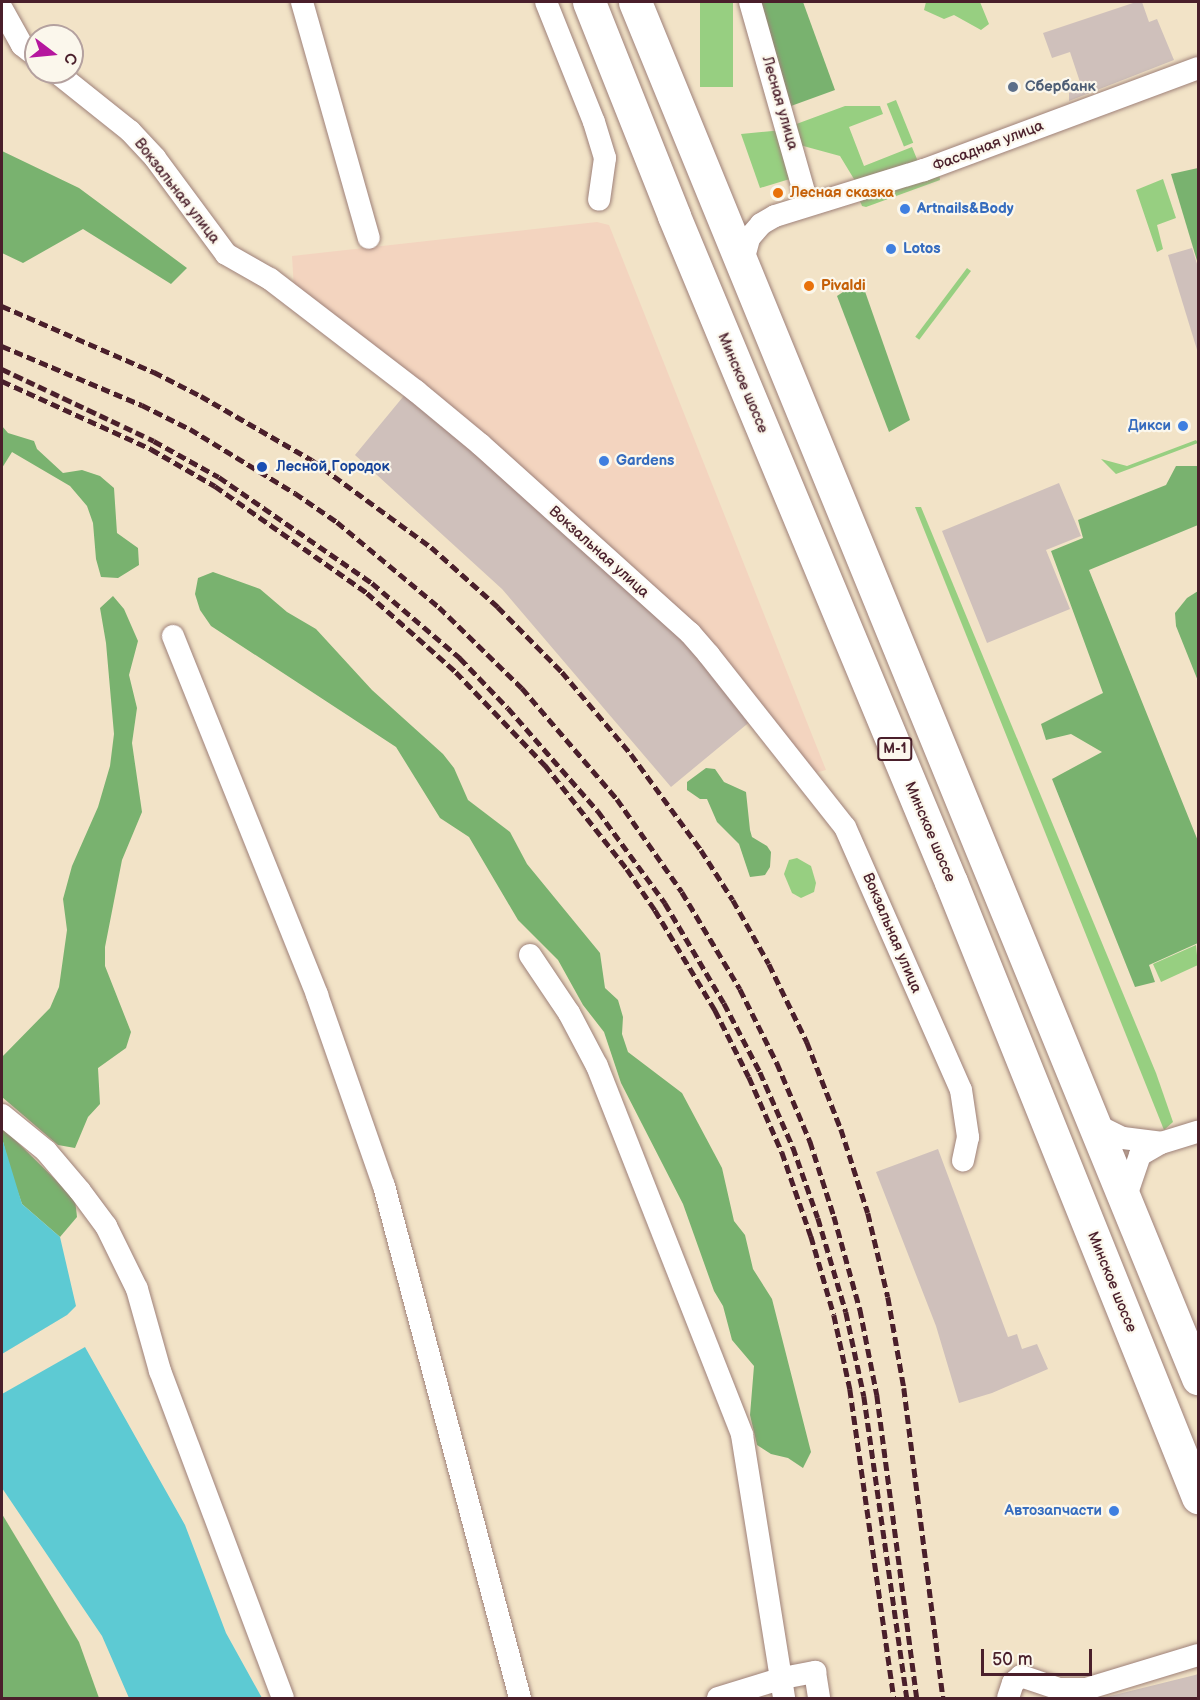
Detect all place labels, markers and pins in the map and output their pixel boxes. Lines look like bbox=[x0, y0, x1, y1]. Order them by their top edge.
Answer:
place label: Сбербанк bbox=[1025, 78, 1096, 96]
marker: Сбербанк bbox=[1006, 80, 1020, 94]
place label: Лесная сказка bbox=[790, 184, 894, 202]
marker: Лесная сказка bbox=[771, 186, 785, 200]
place label: Artnails&Body bbox=[917, 200, 1014, 218]
marker: Artnails&Body bbox=[898, 202, 912, 216]
place label: Lotos bbox=[903, 240, 941, 258]
marker: Lotos bbox=[884, 242, 898, 256]
place label: Pivaldi bbox=[821, 277, 866, 295]
marker: Pivaldi bbox=[802, 279, 816, 293]
place label: Дикси bbox=[1128, 417, 1171, 435]
marker: Дикси bbox=[1176, 419, 1190, 433]
place label: Gardens bbox=[616, 452, 674, 470]
marker: Gardens bbox=[597, 454, 611, 468]
marker: Лесной Городок bbox=[253, 458, 271, 476]
place label: Лесной Городок bbox=[276, 458, 390, 476]
place label: Автозапчасти bbox=[1005, 1502, 1102, 1520]
marker: Автозапчасти bbox=[1107, 1504, 1121, 1518]

